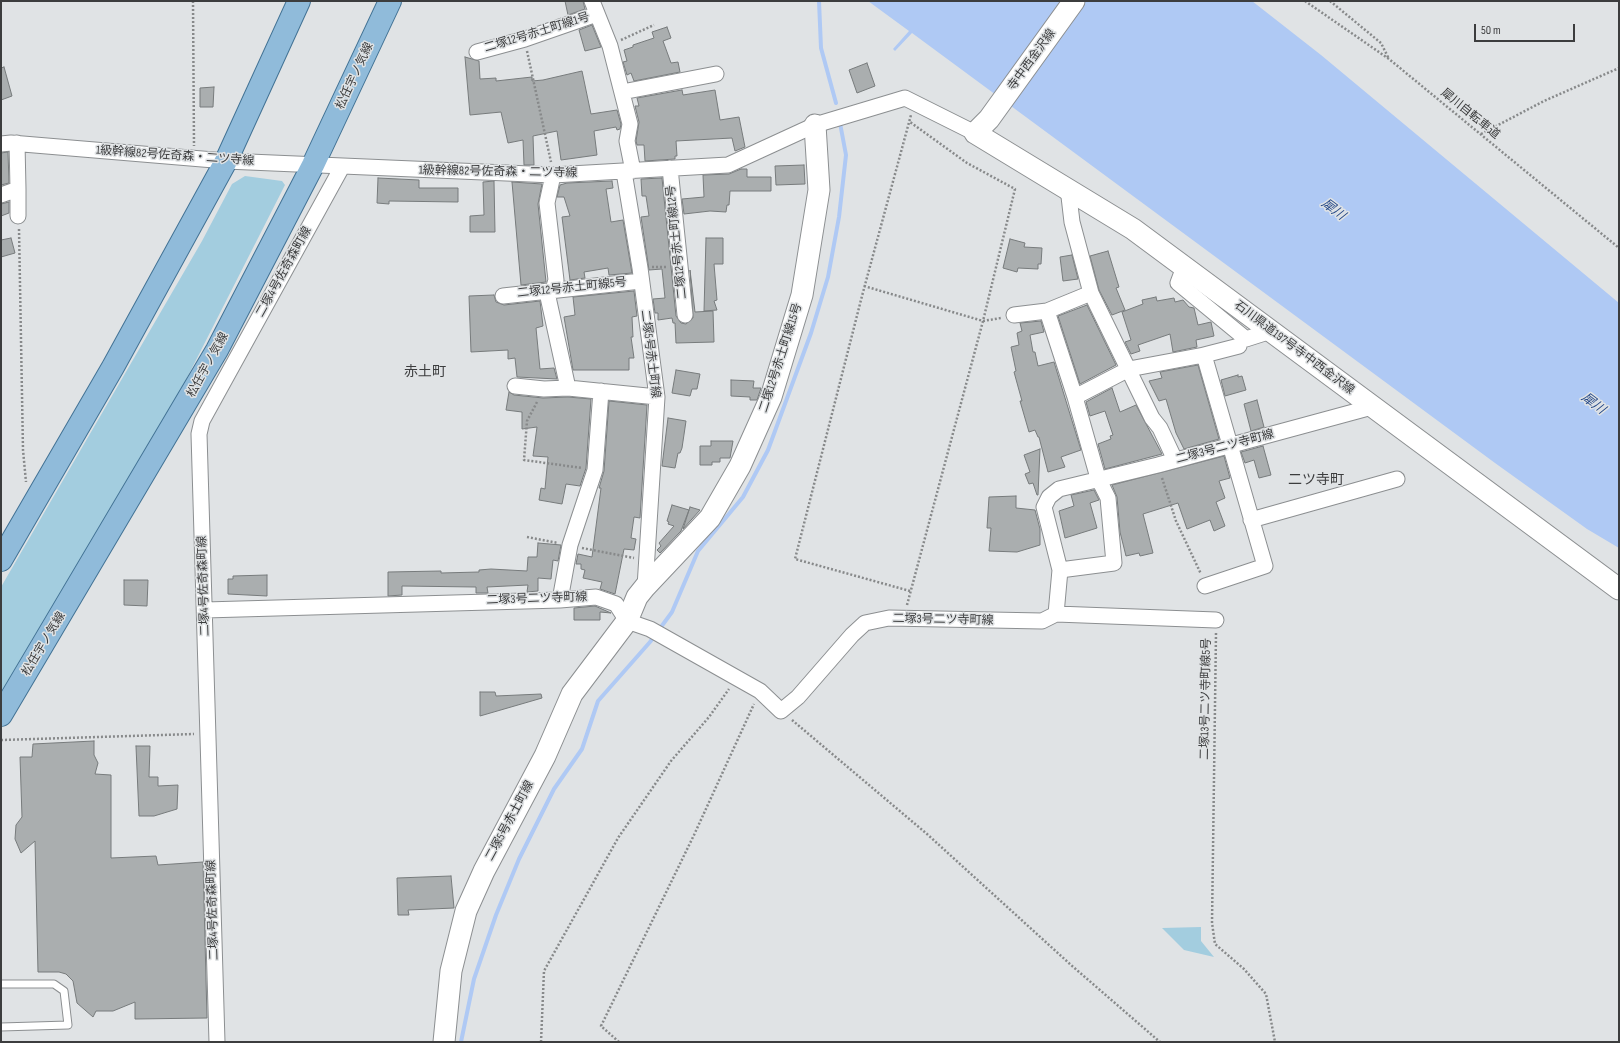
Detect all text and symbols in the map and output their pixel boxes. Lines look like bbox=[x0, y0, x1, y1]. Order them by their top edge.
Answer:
street label: 二塚12号赤土町線1号 bbox=[483, 10, 591, 56]
scale bar bbox=[1476, 16, 1577, 42]
text: 50 m bbox=[1481, 23, 1501, 38]
street label: 寺中西金沢線 bbox=[1005, 27, 1059, 93]
street label: 松任宇ノ気線 bbox=[333, 40, 377, 112]
street label: 犀川自転車道 bbox=[1437, 86, 1503, 142]
street label: 1級幹線82号佐奇森・二ツ寺線 bbox=[95, 143, 255, 169]
street label: 1級幹線82号佐奇森・二ツ寺線 bbox=[419, 163, 577, 181]
street label: 二塚12号赤土町線12号 bbox=[664, 184, 690, 300]
water label: 犀川 bbox=[1318, 196, 1348, 224]
street label: 二塚4号佐奇森町線 bbox=[253, 224, 315, 320]
street label: 二塚12号赤土町線5号 bbox=[517, 275, 627, 301]
street label: 石川県道197号寺中西金沢線 bbox=[1231, 298, 1357, 398]
street label: 二塚12号赤土町線15号 bbox=[756, 301, 806, 415]
street label: 二塚5号赤土町線 bbox=[637, 309, 663, 399]
street label: 松任宇ノ気線 bbox=[184, 330, 232, 400]
district label: 赤土町 bbox=[404, 364, 446, 380]
water label: 犀川 bbox=[1578, 390, 1608, 418]
street label: 二塚3号二ツ寺町線 bbox=[1174, 427, 1276, 467]
district label: 二ツ寺町 bbox=[1288, 472, 1344, 488]
street label: 二塚4号佐奇森町線 bbox=[195, 535, 213, 637]
street label: 二塚3号二ツ寺町線 bbox=[486, 590, 588, 608]
street label: 松任宇ノ気線 bbox=[19, 609, 69, 679]
street label: 二塚3号二ツ寺町線 bbox=[892, 612, 994, 628]
street label: 二塚13号二ツ寺町線5号 bbox=[1198, 638, 1214, 760]
street label: 二塚5号赤土町線 bbox=[483, 778, 537, 864]
street label: 二塚4号佐奇森町線 bbox=[204, 859, 222, 961]

